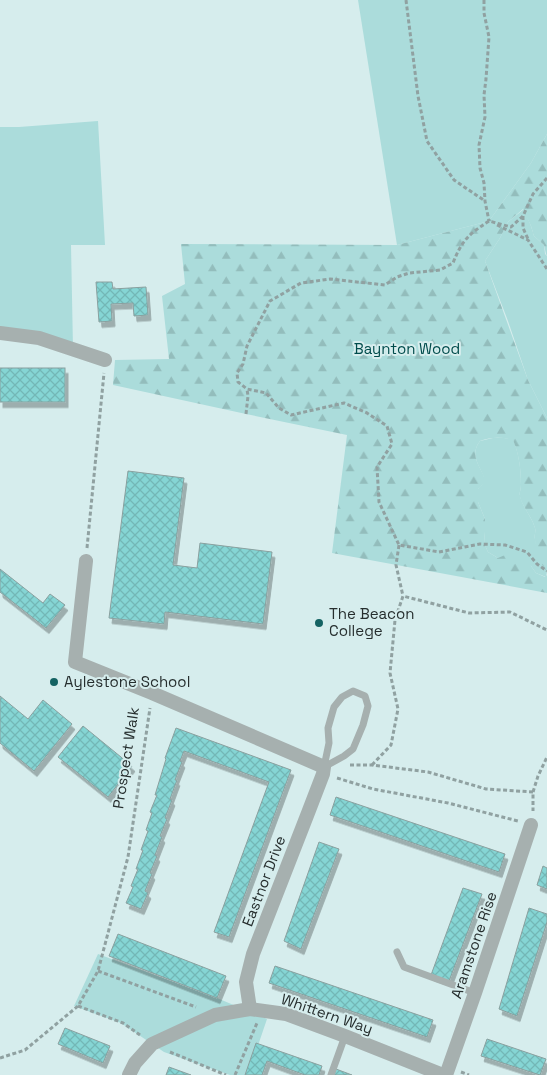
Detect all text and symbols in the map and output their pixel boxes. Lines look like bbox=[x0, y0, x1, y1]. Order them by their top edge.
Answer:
park label: Baynton Wood bbox=[354, 339, 460, 358]
place label: The Beacon College bbox=[329, 604, 414, 640]
marker: The Beacon College bbox=[313, 617, 325, 629]
place label: Aylestone School bbox=[64, 672, 190, 691]
marker: Aylestone School bbox=[48, 676, 60, 688]
street label: Prospect Walk bbox=[108, 706, 143, 810]
street label: Eastnor Drive bbox=[238, 833, 290, 929]
street label: Aramstone Rise bbox=[446, 889, 501, 1001]
street label: Whittern Way bbox=[279, 989, 376, 1038]

